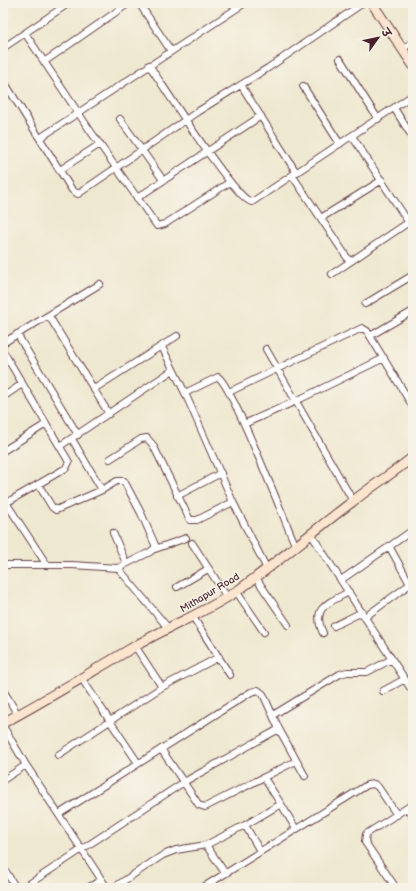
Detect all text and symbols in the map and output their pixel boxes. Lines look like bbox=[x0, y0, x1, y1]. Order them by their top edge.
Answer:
north arrow bbox=[358, 18, 398, 58]
text: उ bbox=[378, 25, 394, 41]
street label: Mithapur Road bbox=[178, 570, 242, 615]

